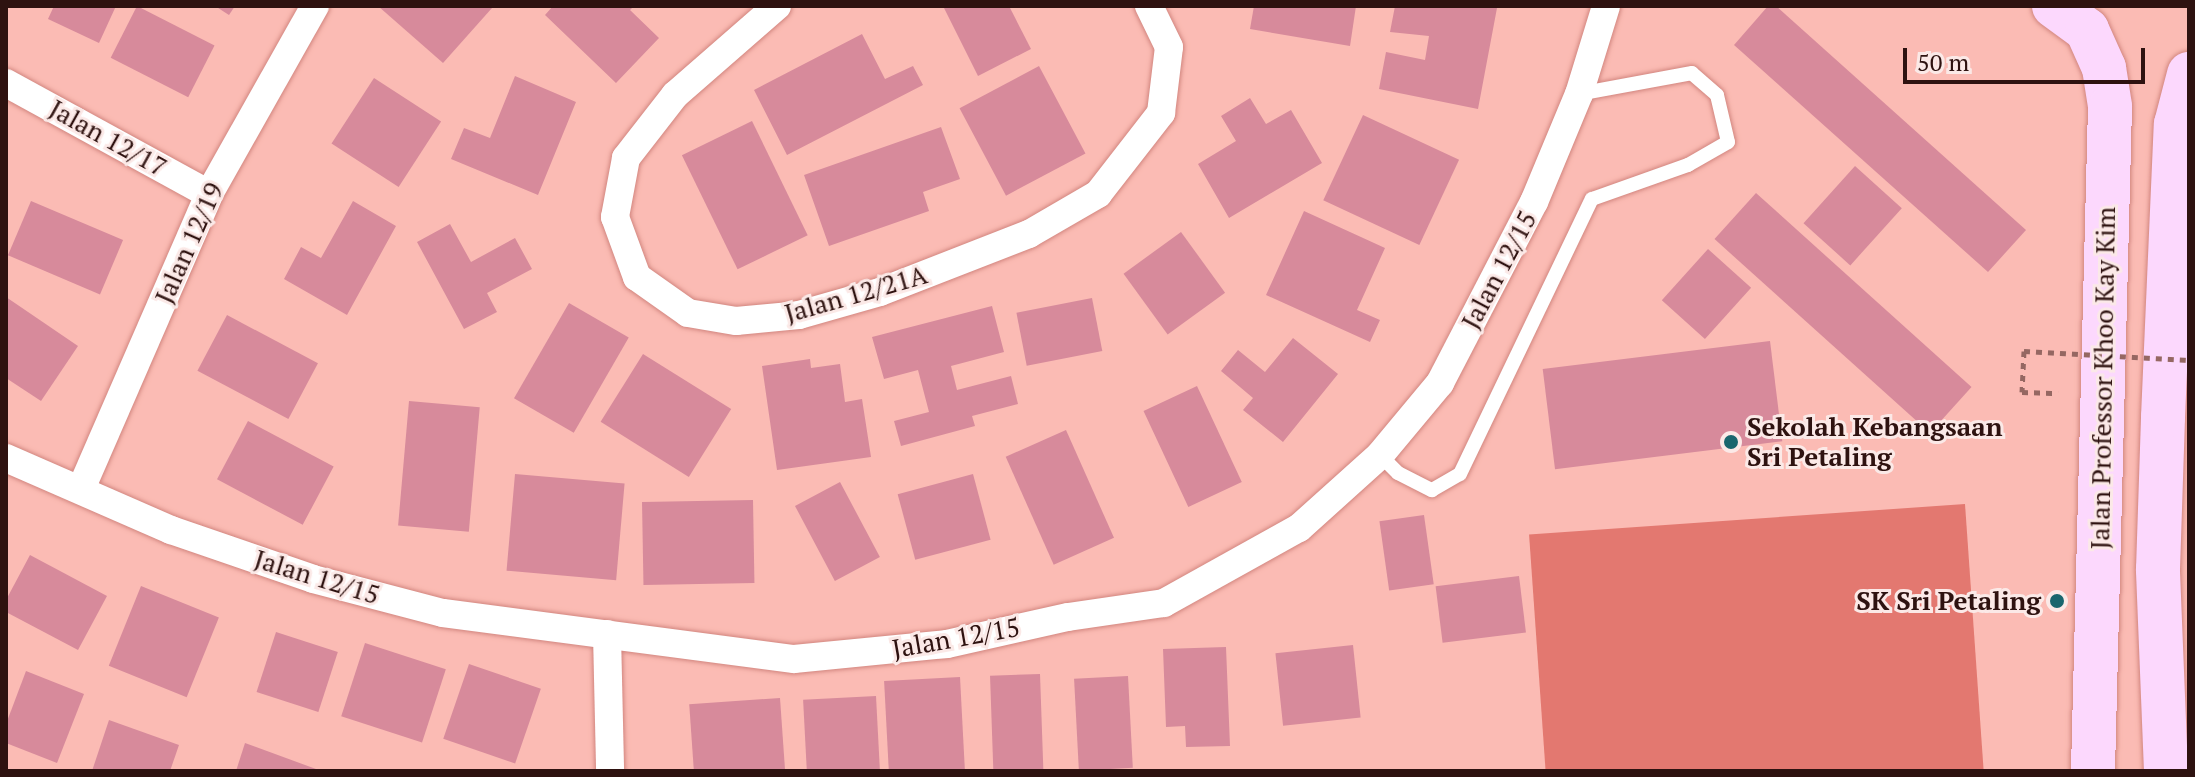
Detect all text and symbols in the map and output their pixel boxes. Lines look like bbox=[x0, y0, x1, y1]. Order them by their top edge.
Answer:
scale bar bbox=[1907, 32, 2149, 82]
text: 50 m bbox=[1917, 46, 1969, 78]
street label: Jalan 12/17 bbox=[44, 93, 172, 183]
street label: Jalan 12/19 bbox=[148, 178, 230, 308]
street label: Jalan 12/15 bbox=[1455, 206, 1543, 334]
street label: Jalan Professor Khoo Kay Kim bbox=[2084, 206, 2122, 550]
street label: Jalan 12/21A bbox=[781, 259, 931, 329]
place label: Sekolah Kebangsaan Sri Petaling bbox=[1747, 411, 2002, 472]
marker: Sekolah Kebangsaan Sri Petaling bbox=[1722, 433, 1740, 451]
street label: Jalan 12/15 bbox=[251, 543, 383, 611]
place label: SK Sri Petaling bbox=[1856, 585, 2041, 617]
marker: SK Sri Petaling bbox=[2048, 592, 2066, 610]
street label: Jalan 12/15 bbox=[890, 611, 1022, 665]

